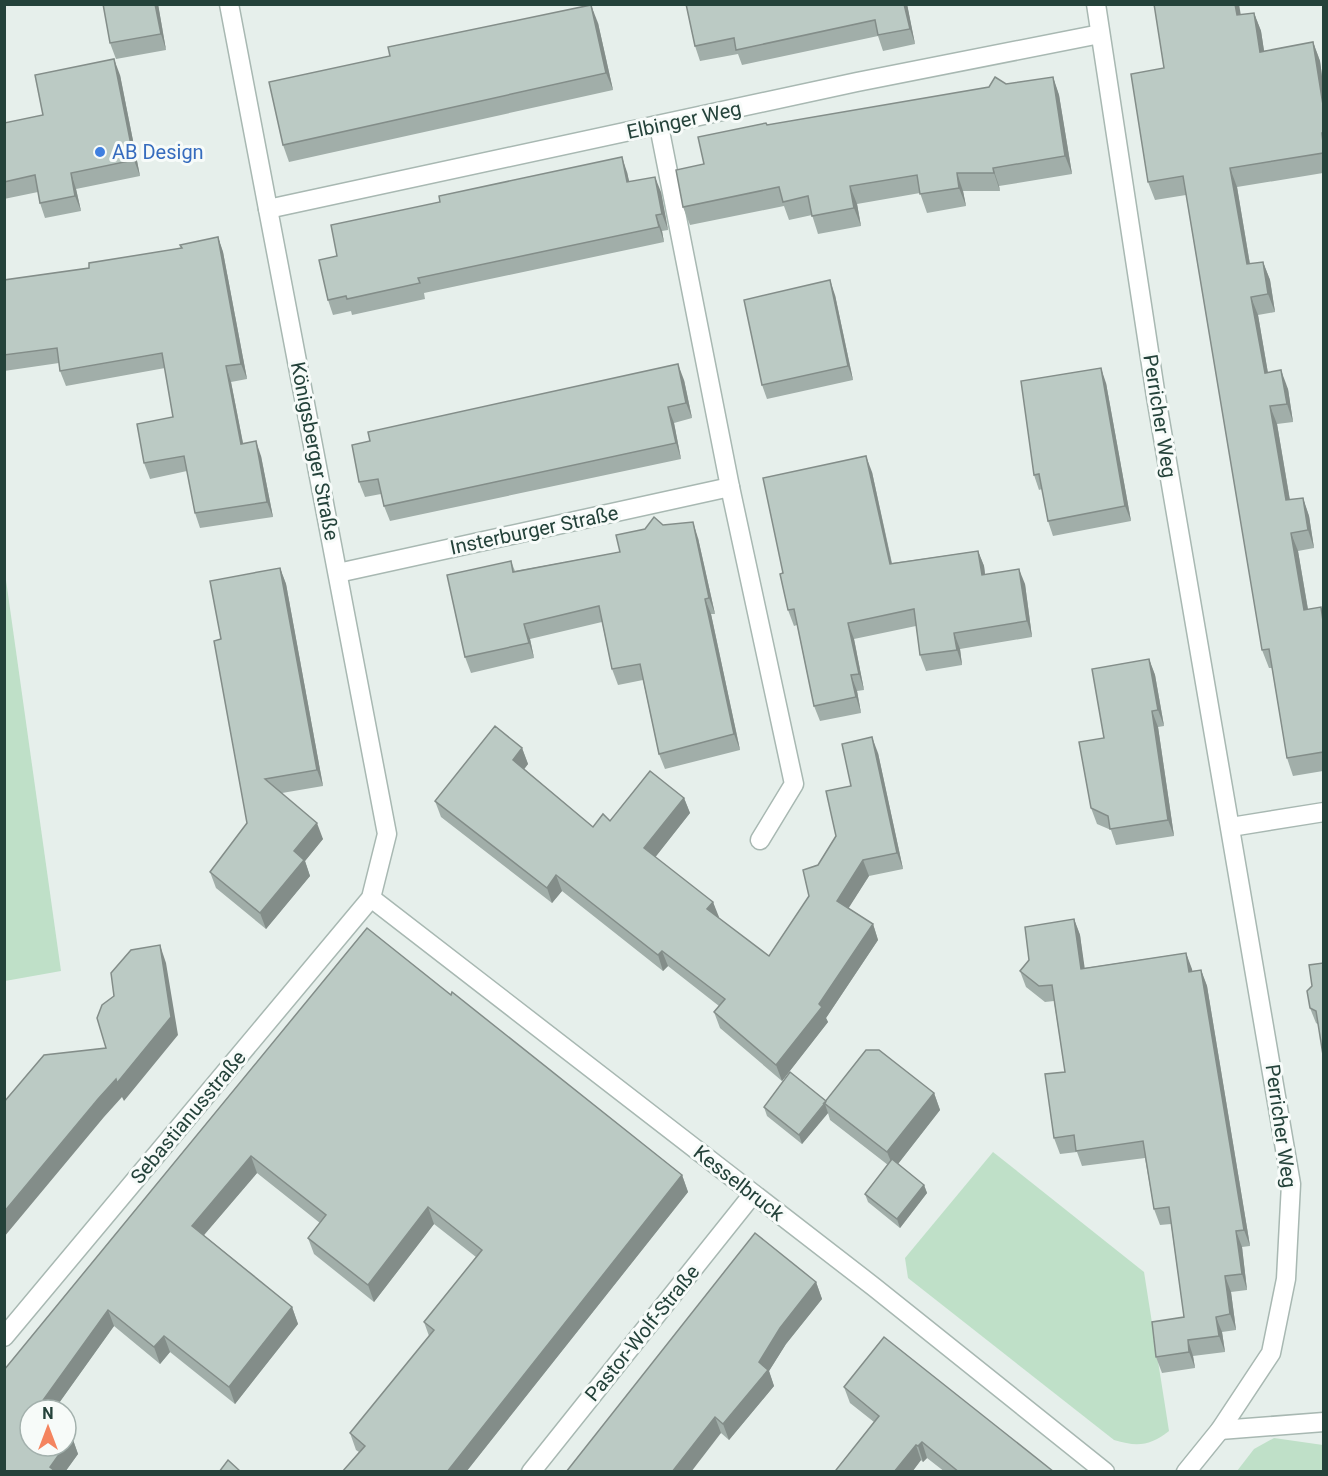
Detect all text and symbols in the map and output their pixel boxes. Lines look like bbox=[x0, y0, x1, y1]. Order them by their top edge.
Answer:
street label: Elbinger Weg bbox=[625, 96, 743, 144]
place label: AB Design bbox=[112, 140, 204, 164]
marker: AB Design bbox=[93, 145, 107, 159]
street label: Perricher Weg bbox=[1138, 353, 1182, 479]
street label: Königsberger Straße bbox=[286, 360, 344, 542]
street label: Insterburger Straße bbox=[448, 500, 620, 560]
street label: Sebastianusstraße bbox=[125, 1046, 251, 1188]
street label: Perricher Weg bbox=[1260, 1063, 1302, 1189]
street label: Kesselbruck bbox=[689, 1140, 790, 1226]
street label: Pastor-Wolf-Straße bbox=[580, 1260, 704, 1406]
north arrow bbox=[18, 1398, 78, 1458]
text: N bbox=[42, 1404, 54, 1423]

